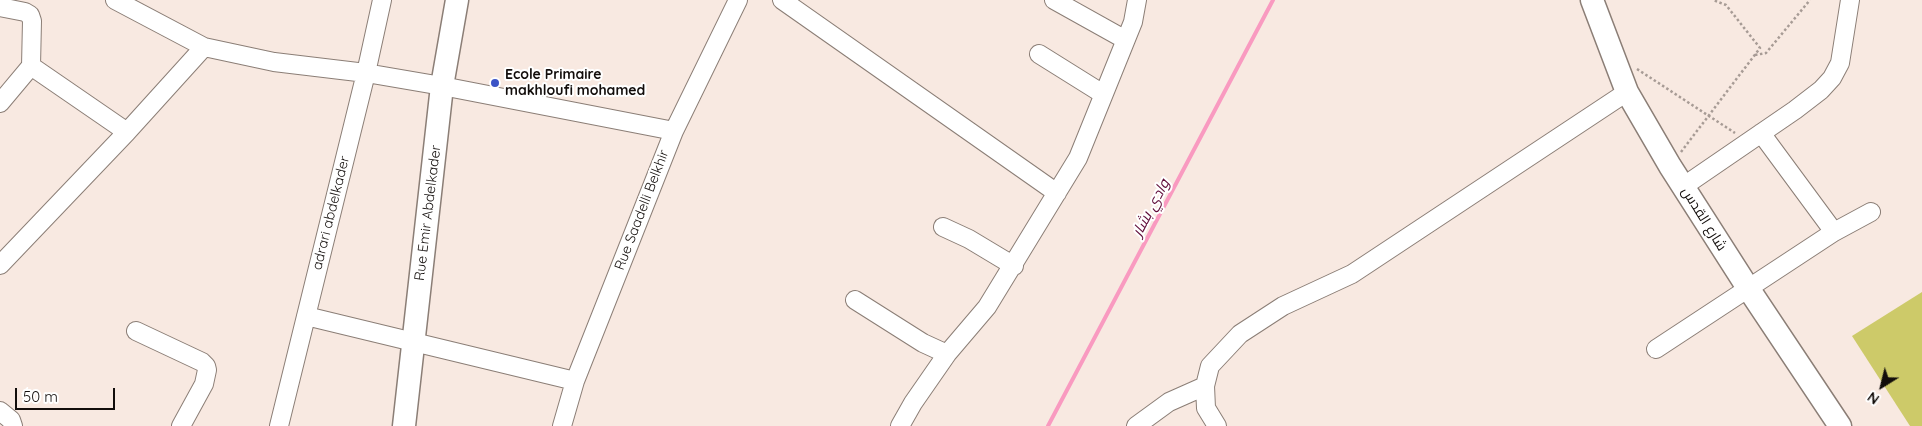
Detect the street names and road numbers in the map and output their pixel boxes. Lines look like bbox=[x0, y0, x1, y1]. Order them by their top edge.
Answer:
street label: Rue Emir Abdelkader bbox=[411, 144, 445, 282]
street label: Rue Saadelli Belkhir bbox=[611, 147, 673, 273]
street label: adrari abdelkader bbox=[309, 154, 353, 272]
street label: شارع القدس bbox=[1678, 184, 1730, 254]

